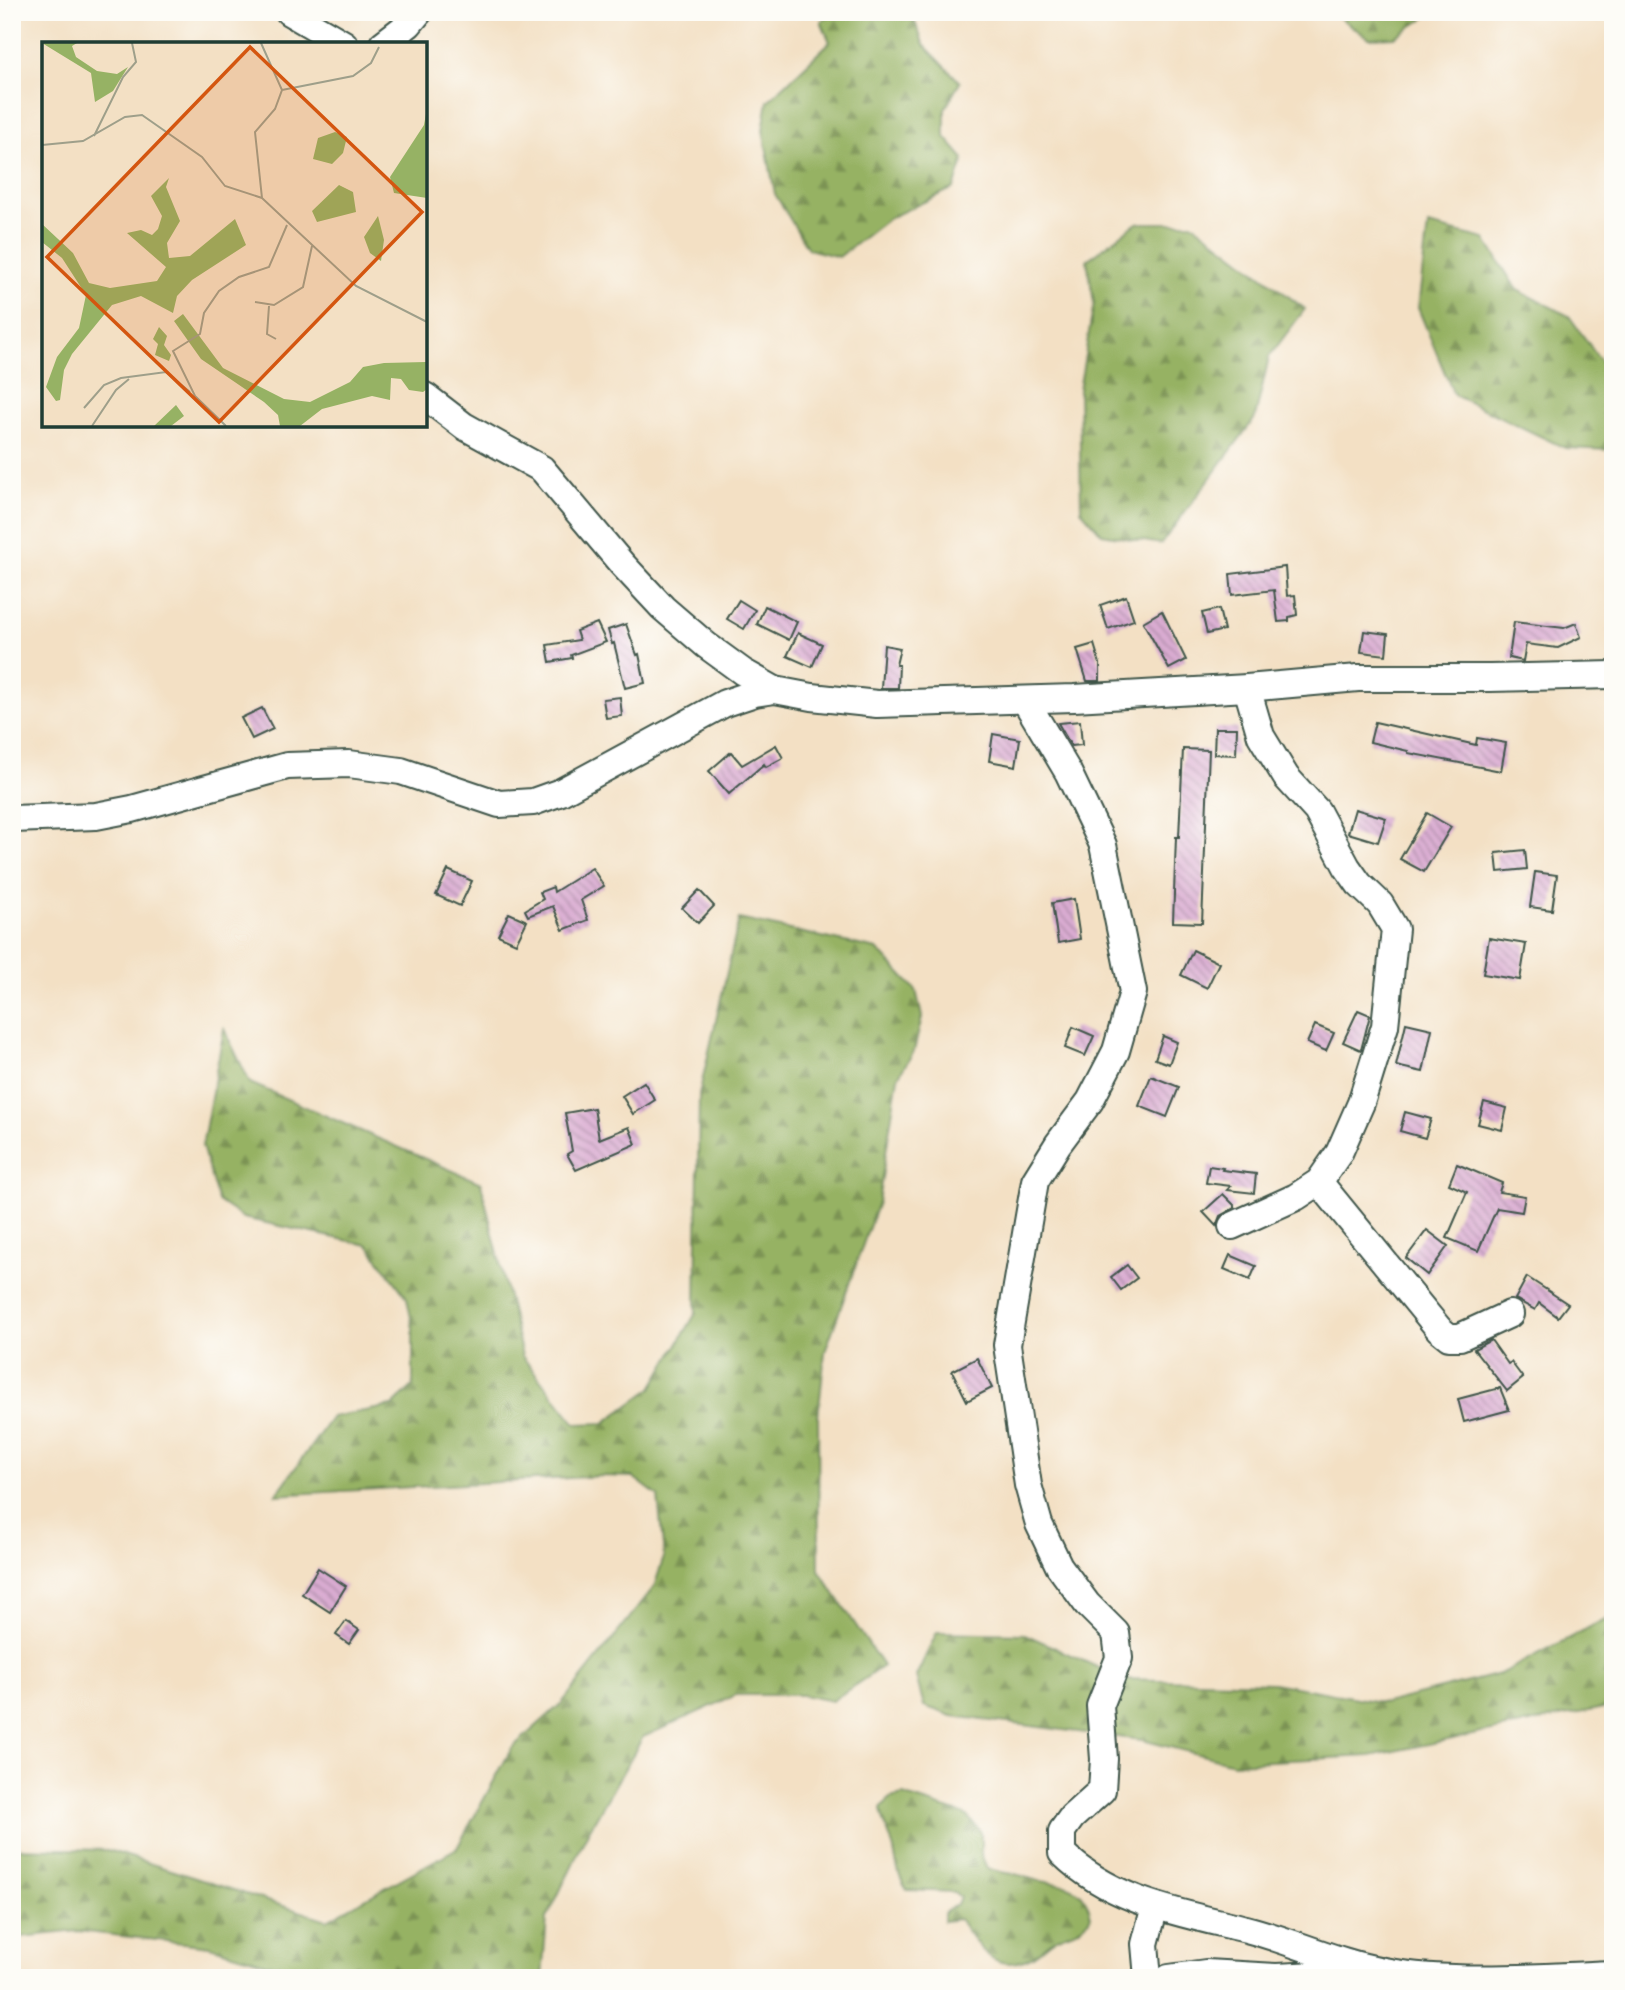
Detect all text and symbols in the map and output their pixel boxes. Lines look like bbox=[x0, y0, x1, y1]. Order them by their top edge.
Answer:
inset map bbox=[42, 42, 427, 427]

